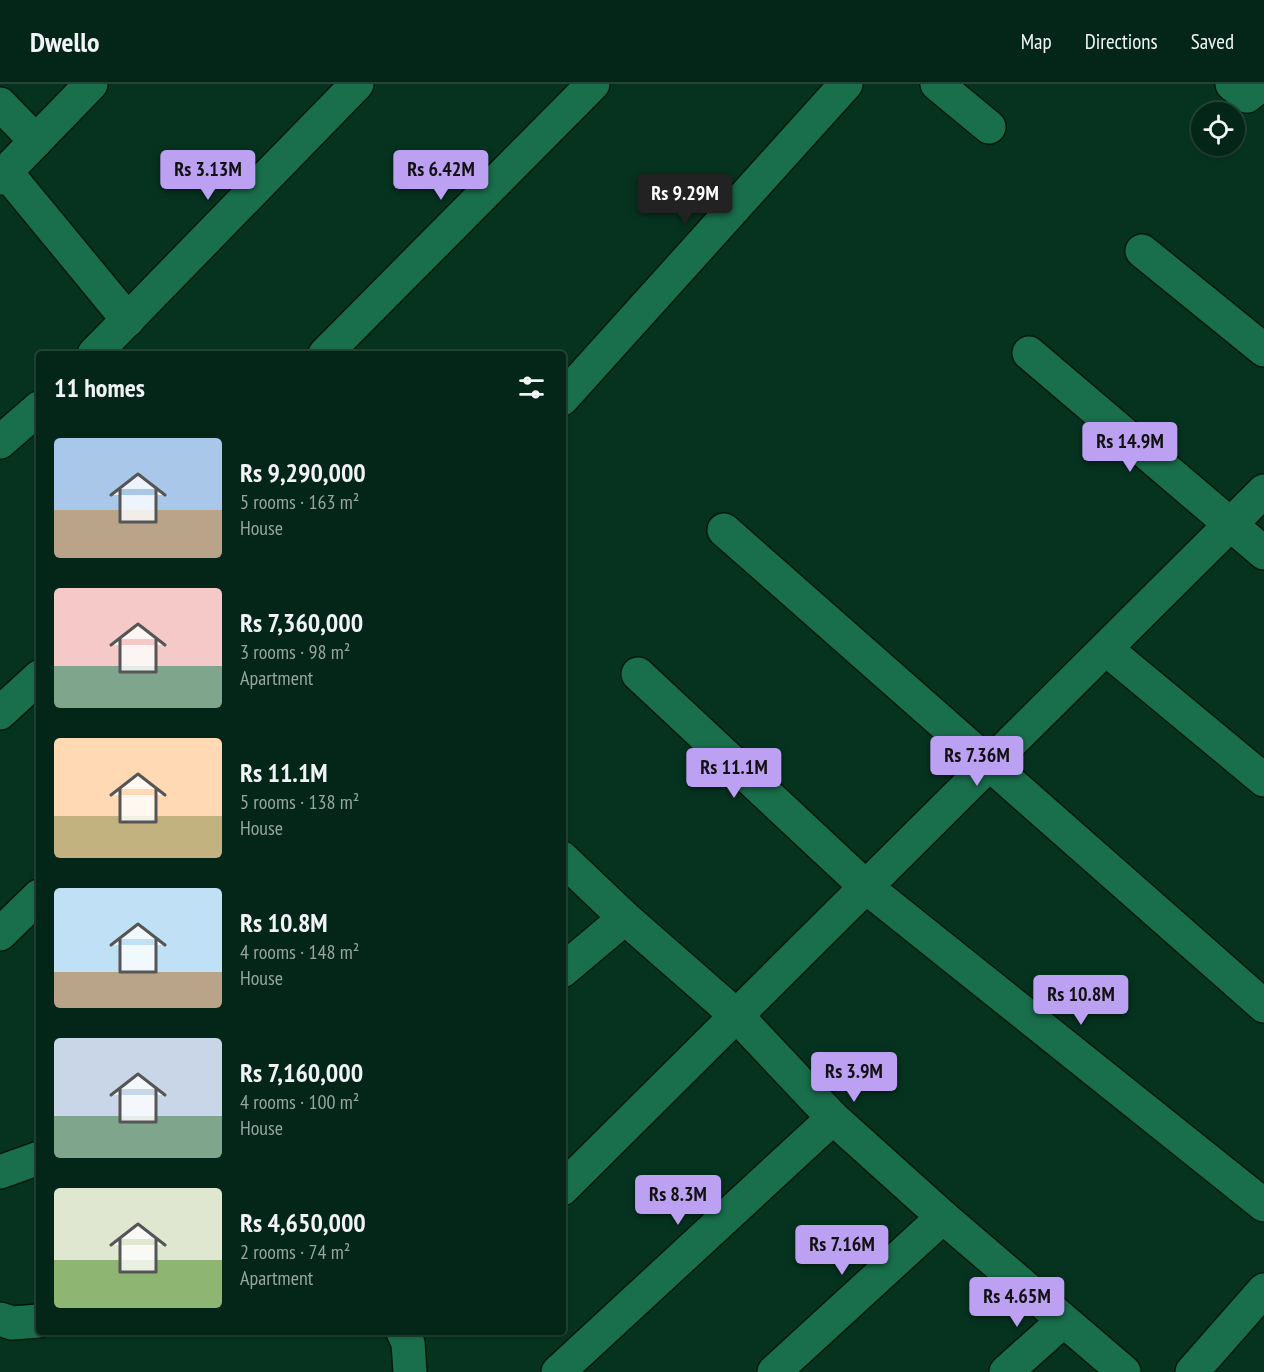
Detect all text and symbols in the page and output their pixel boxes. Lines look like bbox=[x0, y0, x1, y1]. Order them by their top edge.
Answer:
text: Dwello bbox=[30, 23, 100, 60]
text: Map bbox=[1021, 28, 1052, 55]
text: Directions bbox=[1085, 28, 1158, 55]
text: Saved bbox=[1191, 28, 1234, 55]
map controls bbox=[1191, 102, 1245, 156]
button: locate bbox=[1191, 102, 1245, 156]
pin: Rs 3.13M bbox=[146, 150, 270, 201]
pin: Rs 6.42M bbox=[379, 150, 503, 201]
text: Rs 3.13M bbox=[174, 156, 242, 182]
text: Rs 6.42M bbox=[407, 156, 475, 182]
pin: Rs 9.29M bbox=[623, 174, 747, 225]
text: Rs 9.29M bbox=[651, 180, 719, 206]
text: 11 homes bbox=[54, 371, 145, 404]
icon: filters bbox=[515, 371, 548, 404]
pin: Rs 14.9M bbox=[1068, 422, 1192, 473]
text: Rs 14.9M bbox=[1096, 428, 1164, 454]
text: Rs 9,290,000 bbox=[240, 456, 366, 489]
icon: home bbox=[102, 462, 174, 534]
text: 5 rooms · 163 m² bbox=[240, 489, 359, 515]
text: House bbox=[240, 515, 283, 541]
text: Rs 7,360,000 bbox=[240, 606, 363, 639]
icon: home bbox=[102, 612, 174, 684]
text: 3 rooms · 98 m² bbox=[240, 639, 350, 665]
text: Apartment bbox=[240, 665, 313, 691]
pin: Rs 7.36M bbox=[915, 736, 1039, 787]
text: Rs 7.36M bbox=[944, 742, 1010, 768]
pin: Rs 11.1M bbox=[672, 748, 796, 799]
text: Rs 11.1M bbox=[700, 754, 768, 780]
text: Rs 11.1M bbox=[240, 756, 328, 789]
icon: home bbox=[102, 762, 174, 834]
text: 5 rooms · 138 m² bbox=[240, 789, 359, 815]
text: House bbox=[240, 815, 283, 841]
text: Rs 10.8M bbox=[240, 906, 328, 939]
icon: home bbox=[102, 912, 174, 984]
text: 4 rooms · 148 m² bbox=[240, 939, 359, 965]
text: House bbox=[240, 965, 283, 991]
pin: Rs 10.8M bbox=[1019, 975, 1143, 1026]
text: Rs 10.8M bbox=[1047, 981, 1115, 1007]
pin: Rs 3.9M bbox=[799, 1052, 909, 1103]
text: Rs 7,160,000 bbox=[240, 1056, 363, 1089]
text: Rs 3.9M bbox=[825, 1058, 883, 1084]
icon: home bbox=[102, 1062, 174, 1134]
text: 4 rooms · 100 m² bbox=[240, 1089, 359, 1115]
text: House bbox=[240, 1115, 283, 1141]
pin: Rs 8.3M bbox=[623, 1175, 733, 1226]
text: Rs 8.3M bbox=[649, 1181, 707, 1207]
text: Rs 4,650,000 bbox=[240, 1206, 366, 1239]
icon: home bbox=[102, 1212, 174, 1284]
pin: Rs 7.16M bbox=[780, 1225, 904, 1276]
text: Rs 7.16M bbox=[809, 1231, 875, 1257]
text: 2 rooms · 74 m² bbox=[240, 1239, 350, 1265]
text: Apartment bbox=[240, 1265, 313, 1291]
pin: Rs 4.65M bbox=[955, 1277, 1079, 1328]
text: Rs 4.65M bbox=[983, 1283, 1051, 1309]

